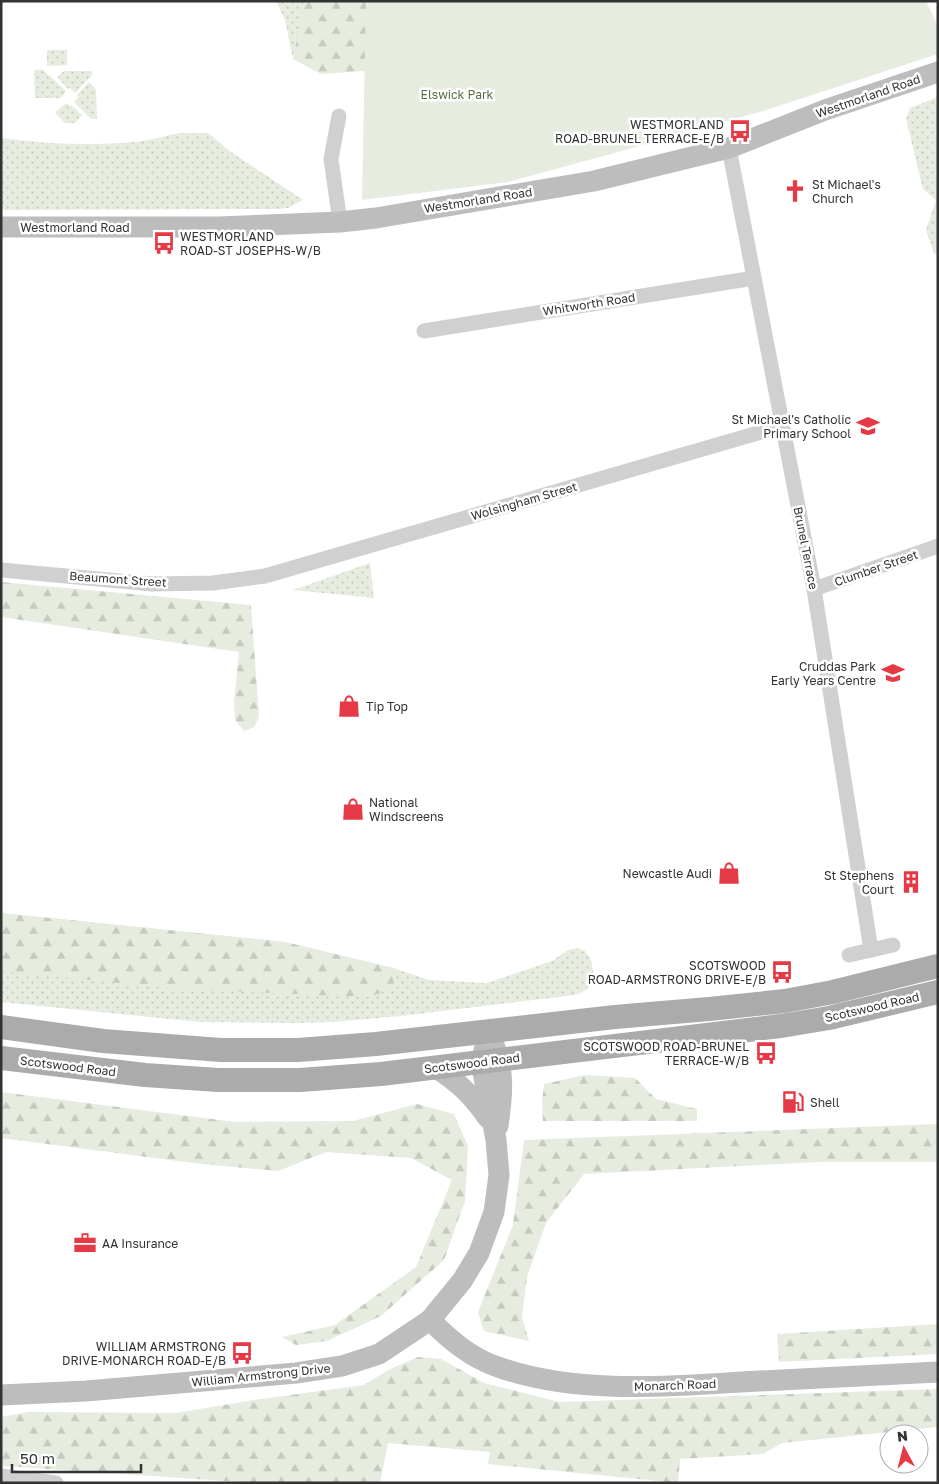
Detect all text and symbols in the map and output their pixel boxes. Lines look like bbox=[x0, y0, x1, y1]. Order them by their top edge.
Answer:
street label: Westmorland Road bbox=[814, 71, 922, 121]
park label: Elswick Park bbox=[421, 87, 494, 102]
place label: WESTMORLAND ROAD-BRUNEL TERRACE-E/B bbox=[555, 117, 724, 146]
bus stop icon: WESTMORLAND ROAD-BRUNEL TERRACE-E/B bbox=[727, 118, 753, 144]
place label: St Michael's Church bbox=[812, 177, 881, 206]
church icon: St Michael's Church bbox=[782, 178, 808, 204]
street label: Westmorland Road bbox=[423, 184, 533, 216]
street label: Westmorland Road bbox=[20, 220, 130, 235]
place label: WESTMORLAND ROAD-ST JOSEPHS-W/B bbox=[180, 229, 321, 258]
bus stop icon: WESTMORLAND ROAD-ST JOSEPHS-W/B bbox=[151, 230, 177, 256]
street label: Whitworth Road bbox=[542, 289, 636, 319]
place label: St Michael's Catholic Primary School bbox=[731, 412, 851, 441]
school or university icon: St Michael's Catholic Primary School bbox=[855, 413, 881, 439]
street label: Wolsingham Street bbox=[469, 479, 579, 523]
street label: Brunel Terrace bbox=[791, 505, 821, 591]
street label: Clumber Street bbox=[832, 547, 920, 589]
street label: Beaumont Street bbox=[69, 568, 167, 590]
place label: Cruddas Park Early Years Centre bbox=[771, 659, 876, 688]
school or university icon: Cruddas Park Early Years Centre bbox=[880, 660, 906, 686]
shop icon: Tip Top bbox=[336, 693, 362, 719]
place label: Tip Top bbox=[366, 699, 408, 714]
place label: National Windscreens bbox=[369, 795, 444, 824]
shop icon: National Windscreens bbox=[340, 796, 366, 822]
shop icon: Newcastle Audi bbox=[716, 860, 742, 886]
place label: Newcastle Audi bbox=[623, 866, 712, 881]
place label: St Stephens Court bbox=[824, 868, 894, 897]
building icon: St Stephens Court bbox=[898, 869, 924, 895]
place label: SCOTSWOOD ROAD-ARMSTRONG DRIVE-E/B bbox=[588, 958, 766, 987]
bus stop icon: SCOTSWOOD ROAD-ARMSTRONG DRIVE-E/B bbox=[769, 959, 795, 985]
street label: Scotswood Road bbox=[823, 989, 921, 1025]
place label: SCOTSWOOD ROAD-BRUNEL TERRACE-W/B bbox=[583, 1039, 749, 1068]
bus stop icon: SCOTSWOOD ROAD-BRUNEL TERRACE-W/B bbox=[753, 1040, 779, 1066]
street label: Scotswood Road bbox=[423, 1050, 521, 1076]
street label: Scotswood Road bbox=[19, 1053, 117, 1079]
fuel station icon: Shell bbox=[780, 1089, 806, 1115]
place label: Shell bbox=[810, 1095, 840, 1110]
office icon: AA Insurance bbox=[72, 1230, 98, 1256]
place label: AA Insurance bbox=[102, 1236, 178, 1251]
place label: WILLIAM ARMSTRONG DRIVE-MONARCH ROAD-E/B bbox=[62, 1339, 226, 1368]
bus stop icon: WILLIAM ARMSTRONG DRIVE-MONARCH ROAD-E/B bbox=[229, 1340, 255, 1366]
street label: William Armstrong Drive bbox=[191, 1360, 331, 1390]
street label: Monarch Road bbox=[633, 1376, 717, 1394]
north arrow bbox=[879, 1424, 929, 1474]
text: N bbox=[896, 1427, 909, 1445]
scale bar bbox=[12, 1442, 141, 1474]
text: 50 m bbox=[20, 1449, 55, 1467]

